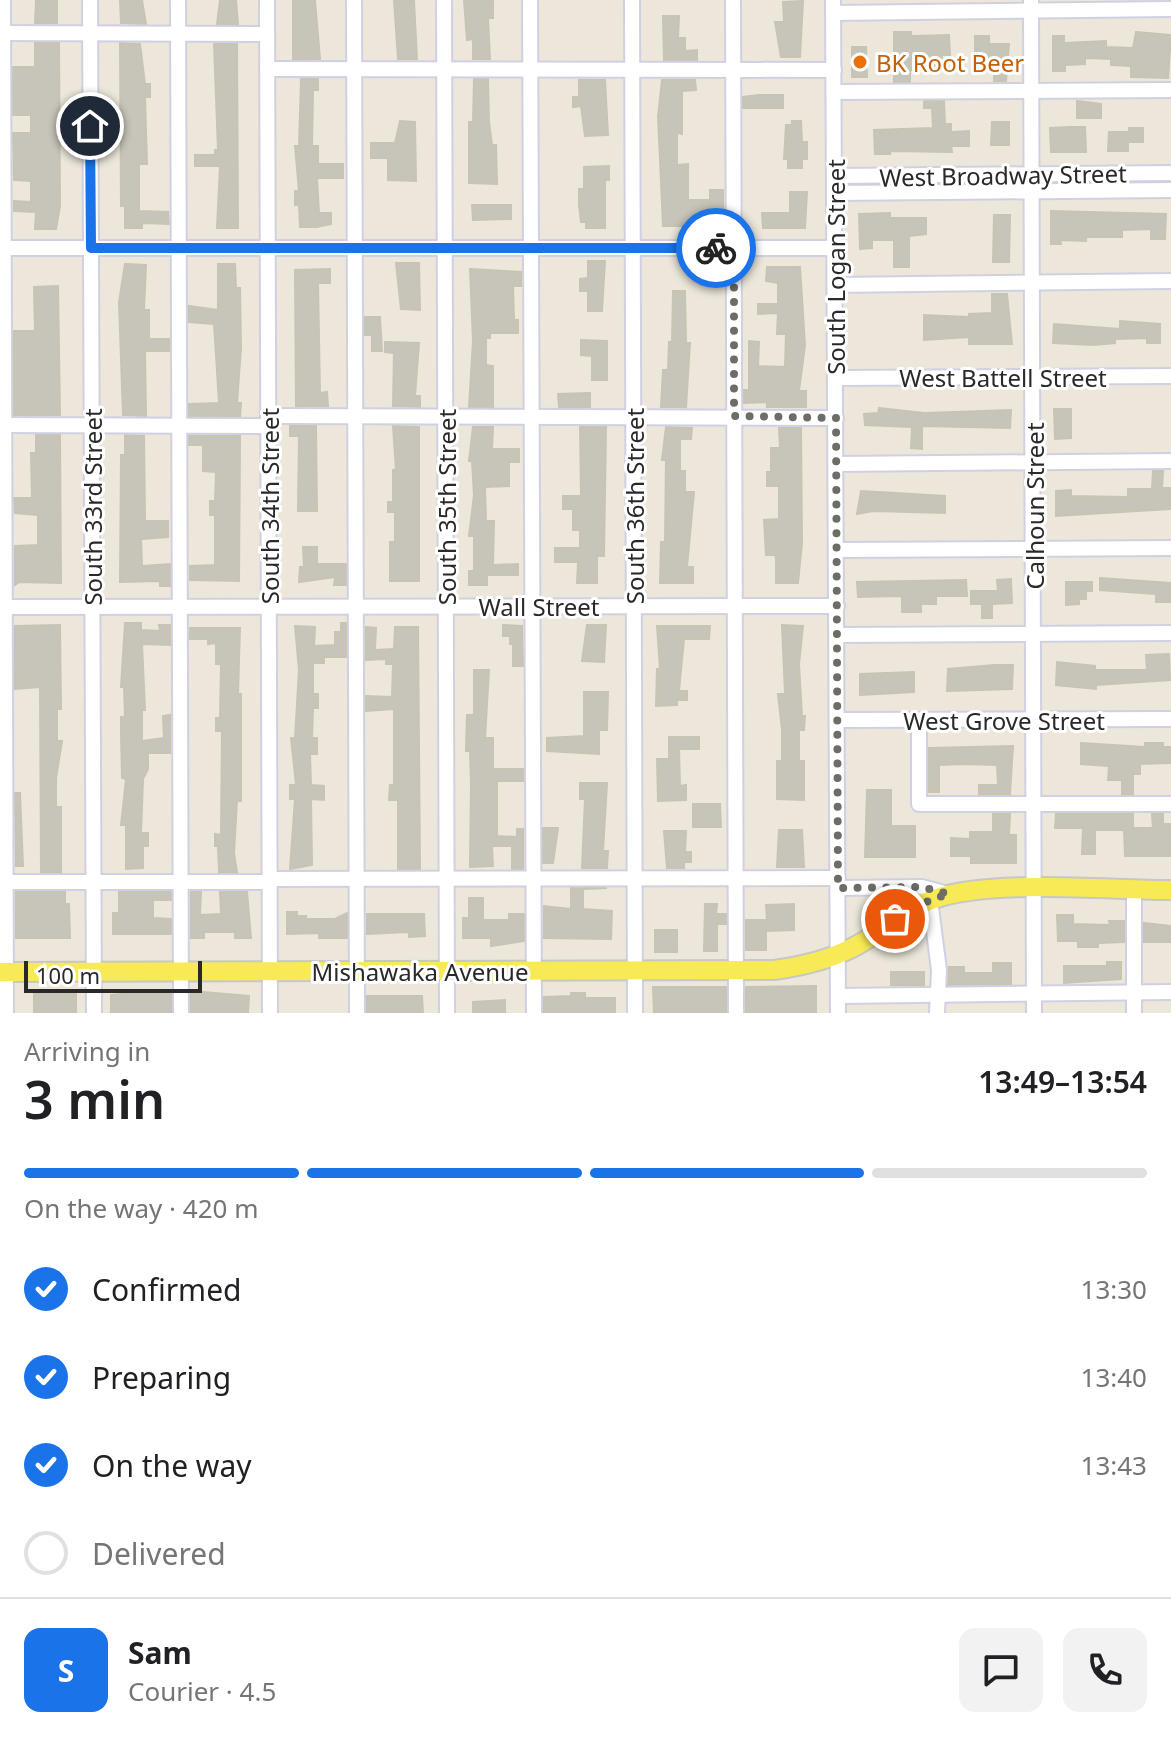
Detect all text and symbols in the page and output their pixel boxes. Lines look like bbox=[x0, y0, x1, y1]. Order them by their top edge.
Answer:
place label: BK Root Beer bbox=[876, 46, 1024, 79]
marker: BK Root Beer bbox=[851, 53, 869, 71]
pin bbox=[56, 92, 124, 160]
icon: home bbox=[68, 104, 112, 148]
street label: West Broadway Street bbox=[879, 156, 1127, 194]
street label: South Logan Street bbox=[819, 159, 852, 375]
courier bbox=[676, 208, 756, 288]
icon: bike bbox=[694, 226, 738, 270]
street label: West Battell Street bbox=[899, 361, 1107, 394]
street label: South 34th Street bbox=[253, 407, 286, 604]
street label: South 36th Street bbox=[618, 407, 651, 604]
street label: South 33rd Street bbox=[76, 408, 109, 606]
street label: South 35th Street bbox=[430, 408, 463, 605]
street label: Calhoun Street bbox=[1018, 422, 1051, 590]
street label: Wall Street bbox=[479, 590, 600, 623]
street label: West Grove Street bbox=[903, 704, 1105, 737]
pin bbox=[861, 885, 929, 953]
icon: bag bbox=[873, 897, 917, 941]
street label: Mishawaka Avenue bbox=[312, 955, 528, 988]
scale bar bbox=[24, 957, 202, 993]
text: 100 m bbox=[36, 960, 100, 990]
text: Arriving in bbox=[24, 1033, 150, 1069]
text: 13:49–13:54 bbox=[978, 1061, 1147, 1102]
text: 3 min bbox=[24, 1063, 165, 1134]
text: On the way · 420 m bbox=[24, 1190, 258, 1226]
icon: check bbox=[24, 1267, 68, 1311]
text: Confirmed bbox=[92, 1269, 242, 1310]
text: 13:30 bbox=[1081, 1271, 1147, 1307]
icon: check bbox=[24, 1355, 68, 1399]
text: Preparing bbox=[92, 1357, 231, 1398]
text: 13:40 bbox=[1081, 1359, 1147, 1395]
icon: check bbox=[24, 1443, 68, 1487]
text: On the way bbox=[92, 1445, 252, 1486]
text: 13:43 bbox=[1081, 1447, 1147, 1483]
text: Delivered bbox=[92, 1533, 226, 1574]
button: chat bbox=[959, 1628, 1043, 1712]
button: phone bbox=[1063, 1628, 1147, 1712]
text: Sam bbox=[128, 1632, 192, 1673]
text: S bbox=[58, 1650, 74, 1691]
text: Courier · 4.5 bbox=[128, 1673, 276, 1709]

